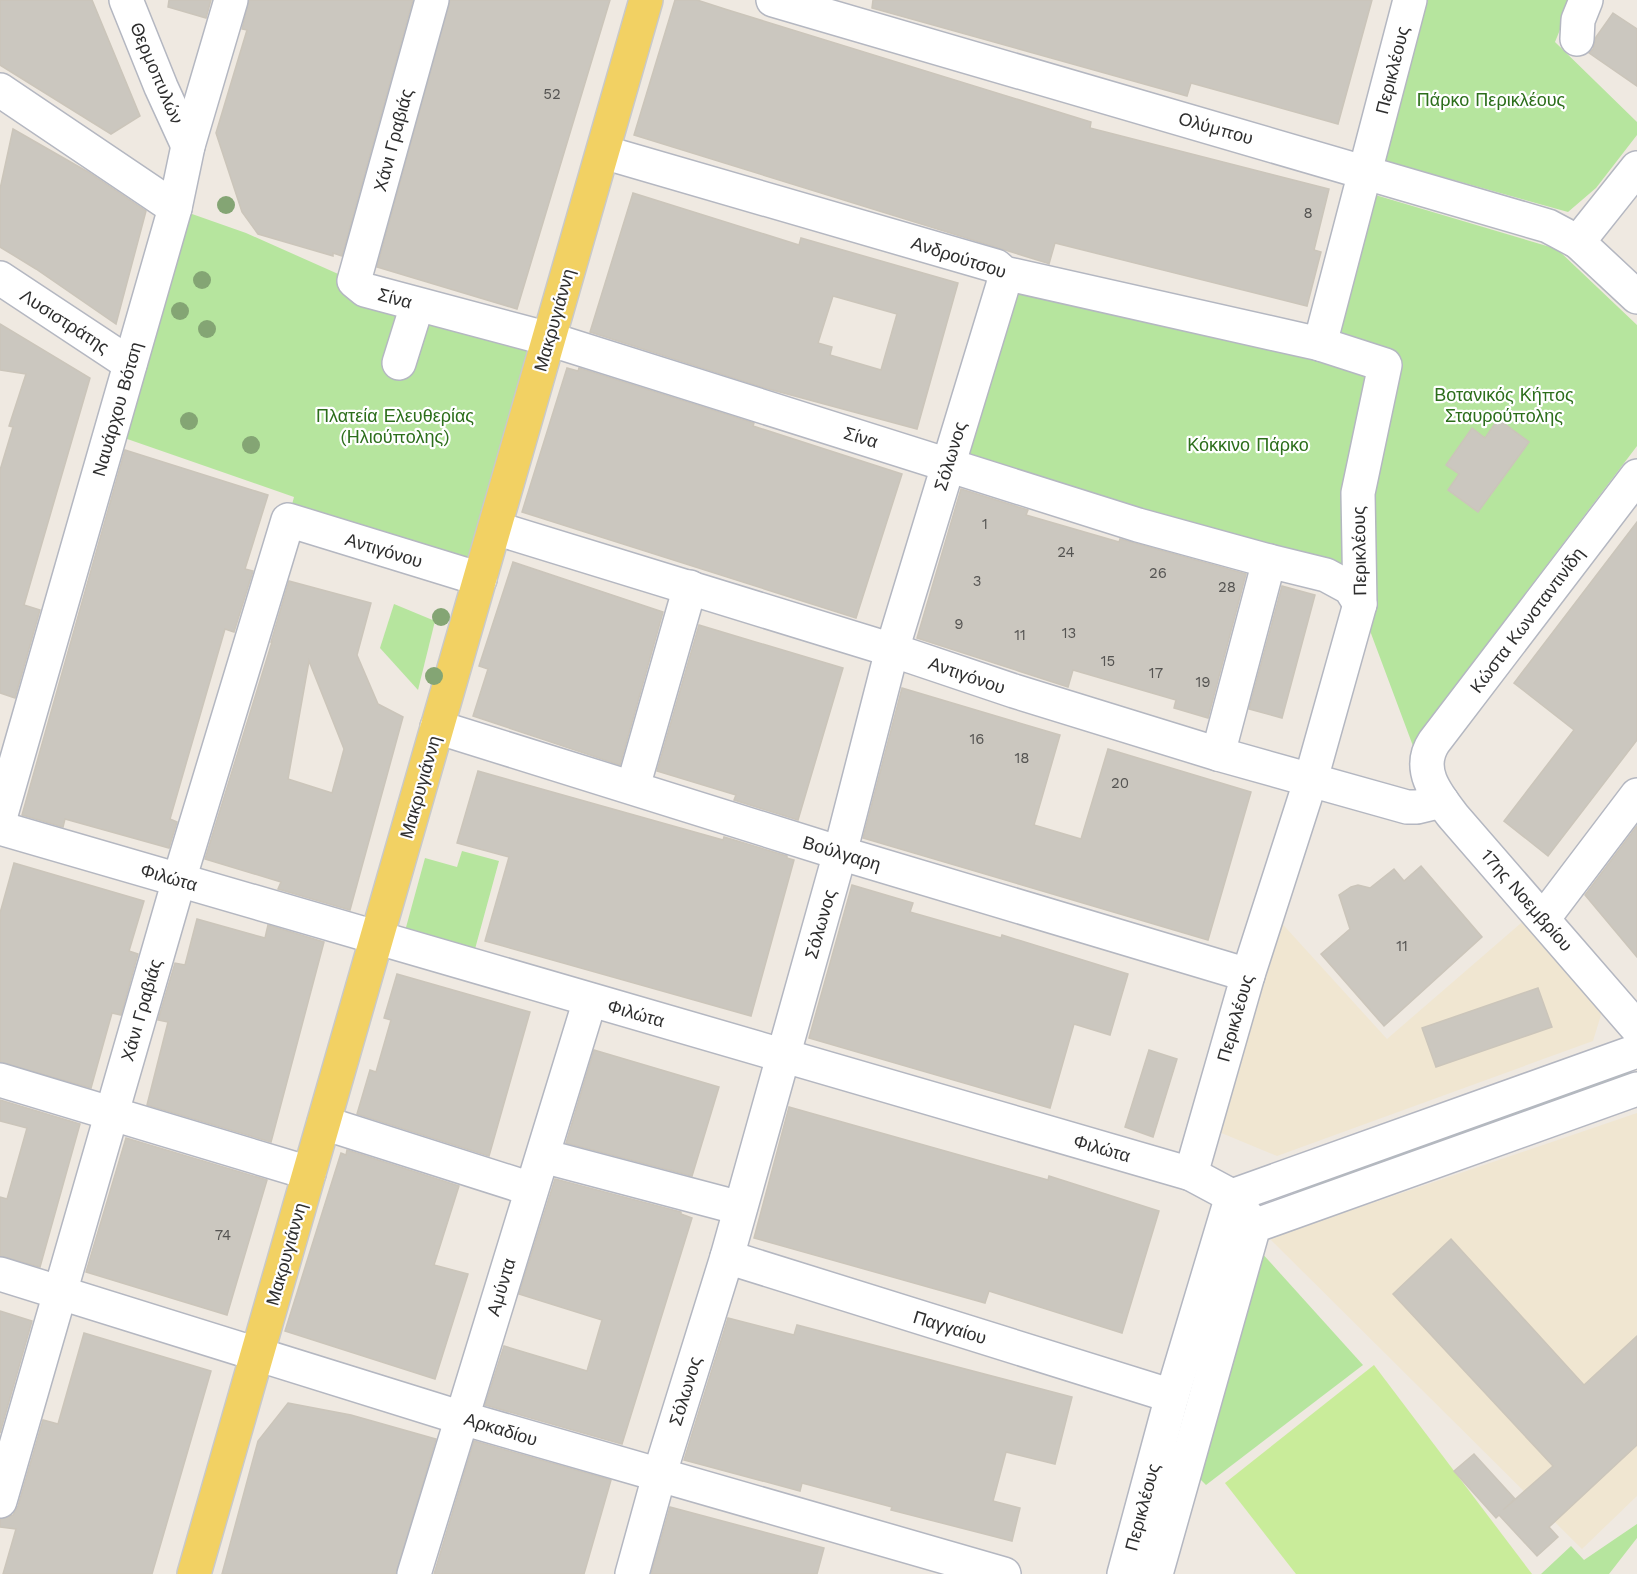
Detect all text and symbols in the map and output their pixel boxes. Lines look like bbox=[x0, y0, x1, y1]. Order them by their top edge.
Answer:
street label: Θερμοπυλών bbox=[126, 19, 188, 127]
street label: Περικλέους bbox=[1371, 24, 1413, 116]
house number: 52 bbox=[543, 85, 561, 103]
street label: Χάνι Γραβιάς bbox=[369, 86, 417, 194]
park label: Πάρκο Περικλέους bbox=[1417, 89, 1566, 110]
street label: Ολύμπου bbox=[1176, 107, 1256, 149]
house number: 8 bbox=[1303, 204, 1313, 222]
street label: Ανδρούτσου bbox=[909, 232, 1009, 282]
street label: Μακρυγιάννη bbox=[529, 266, 579, 374]
street label: Σίνα bbox=[376, 283, 414, 313]
street label: Λυσιστράτης bbox=[17, 285, 114, 358]
street label: Ναυάρχου Βότση bbox=[88, 339, 146, 479]
park label: Βοτανικός Κήπος Σταυρούπολης bbox=[1434, 384, 1574, 426]
park label: Πλατεία Ελευθερίας (Ηλιούπολης) bbox=[316, 405, 474, 447]
street label: Σόλωνος bbox=[930, 419, 971, 493]
street label: Σίνα bbox=[841, 422, 881, 452]
park label: Κόκκινο Πάρκο bbox=[1187, 434, 1309, 455]
street label: Περικλέους bbox=[1348, 506, 1370, 596]
house number: 1 bbox=[982, 515, 988, 533]
street label: Αντιγόνου bbox=[343, 528, 425, 572]
house number: 24 bbox=[1057, 543, 1075, 561]
street label: Κώστα Κωνσταντινίδη bbox=[1465, 543, 1589, 697]
house number: 26 bbox=[1149, 564, 1167, 582]
house number: 3 bbox=[973, 572, 981, 590]
house number: 28 bbox=[1218, 578, 1236, 596]
house number: 9 bbox=[954, 615, 964, 633]
house number: 13 bbox=[1062, 624, 1076, 642]
house number: 11 bbox=[1014, 626, 1026, 644]
street label: Αντιγόνου bbox=[926, 652, 1008, 698]
house number: 15 bbox=[1101, 652, 1115, 670]
house number: 17 bbox=[1149, 664, 1163, 682]
house number: 19 bbox=[1195, 673, 1211, 691]
house number: 16 bbox=[970, 730, 984, 748]
street label: Μακρυγιάννη bbox=[395, 733, 445, 841]
house number: 18 bbox=[1014, 749, 1030, 767]
house number: 20 bbox=[1111, 774, 1129, 792]
street label: Βούλγαρη bbox=[800, 831, 884, 875]
street label: 17ης Νοεμβρίου bbox=[1477, 845, 1577, 955]
street label: Φιλώτα bbox=[138, 859, 200, 895]
street label: Σόλωνος bbox=[800, 887, 840, 961]
house number: 11 bbox=[1396, 937, 1408, 955]
street label: Χάνι Γραβιάς bbox=[116, 956, 166, 1064]
street label: Περικλέους bbox=[1213, 972, 1258, 1064]
street label: Φιλώτα bbox=[605, 995, 667, 1031]
street label: Φιλώτα bbox=[1071, 1130, 1133, 1166]
street label: Μακρυγιάννη bbox=[261, 1200, 311, 1308]
house number: 74 bbox=[215, 1226, 231, 1244]
street label: Αμύντα bbox=[482, 1256, 520, 1318]
street label: Παγγαίου bbox=[911, 1306, 989, 1348]
street label: Σόλωνος bbox=[665, 1354, 706, 1428]
street label: Αρκαδίου bbox=[462, 1408, 540, 1450]
street label: Περικλέους bbox=[1120, 1461, 1164, 1553]

